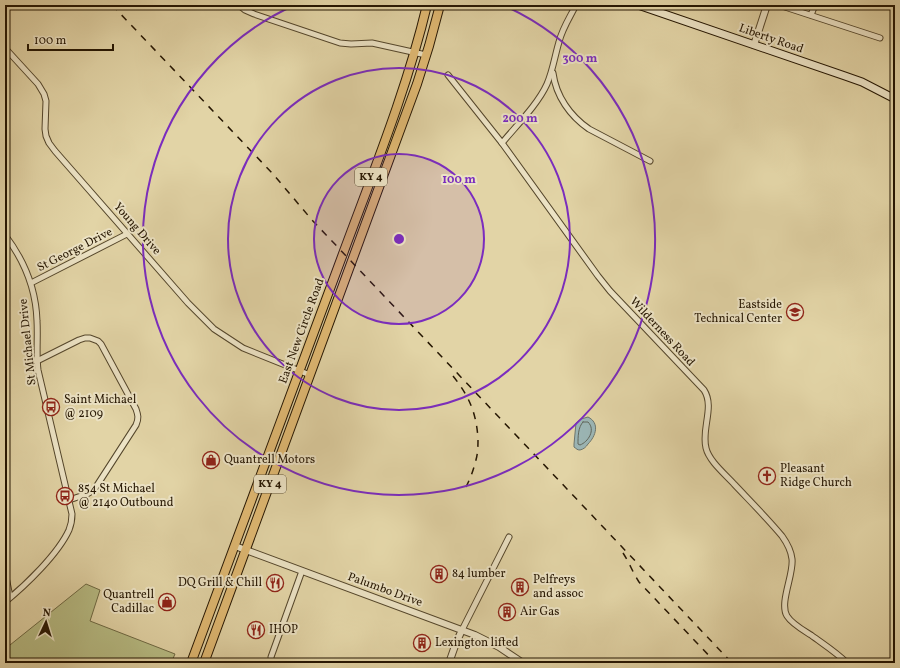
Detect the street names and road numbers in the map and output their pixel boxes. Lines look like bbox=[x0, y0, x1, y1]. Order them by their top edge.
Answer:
street label: Liberty Road bbox=[737, 20, 806, 58]
road number: KY 4 bbox=[355, 168, 387, 186]
street label: Young Drive bbox=[110, 199, 164, 259]
street label: St George Drive bbox=[35, 224, 116, 276]
street label: East New Circle Road bbox=[275, 276, 329, 386]
street label: Wilderness Road bbox=[626, 294, 698, 370]
street label: St Michael Drive bbox=[15, 298, 41, 386]
road number: KY 4 bbox=[254, 475, 286, 493]
street label: Palumbo Drive bbox=[345, 569, 425, 611]

